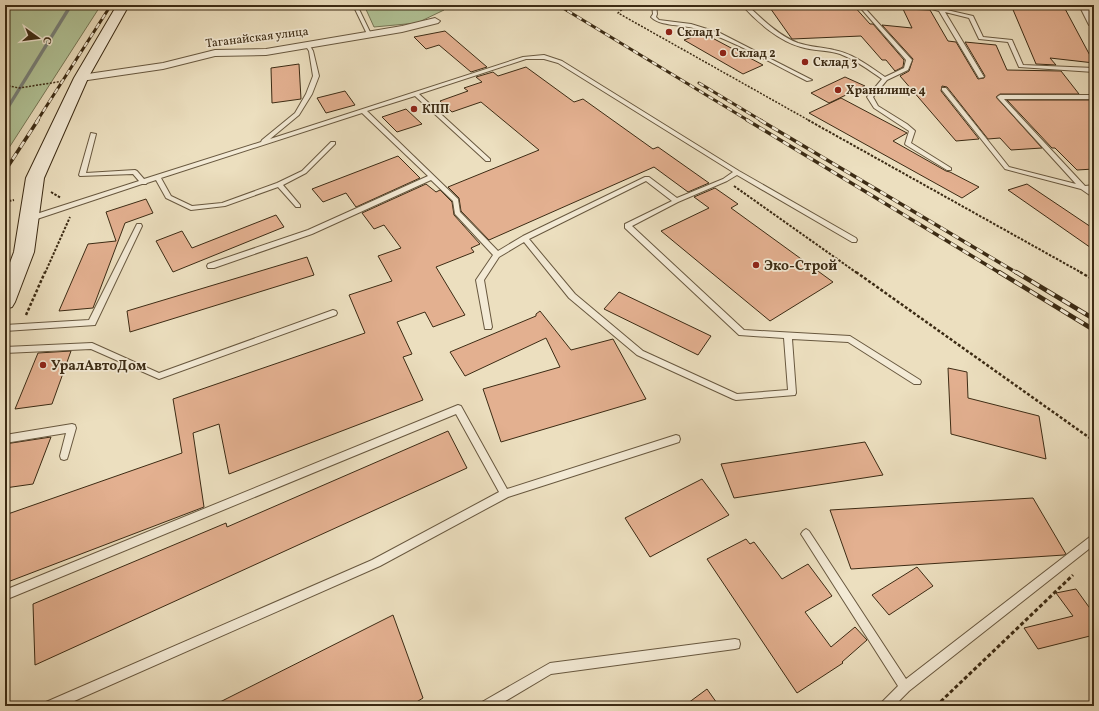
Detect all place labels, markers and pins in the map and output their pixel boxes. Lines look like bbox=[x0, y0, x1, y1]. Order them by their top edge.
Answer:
place label: Склад 1 bbox=[677, 25, 720, 41]
marker: Склад 1 bbox=[664, 27, 674, 37]
place label: Склад 2 bbox=[731, 46, 776, 62]
marker: Склад 2 bbox=[718, 48, 728, 58]
place label: Склад 3 bbox=[813, 55, 857, 71]
marker: Склад 3 bbox=[800, 57, 810, 67]
place label: Хранилище 4 bbox=[846, 83, 926, 99]
marker: Хранилище 4 bbox=[833, 85, 843, 95]
place label: КПП bbox=[422, 102, 449, 118]
marker: КПП bbox=[409, 104, 419, 114]
place label: Эко-Строй bbox=[764, 257, 837, 276]
marker: Эко-Строй bbox=[751, 260, 761, 270]
place label: УралАвтоДом bbox=[51, 357, 147, 376]
marker: УралАвтоДом bbox=[38, 360, 48, 370]

